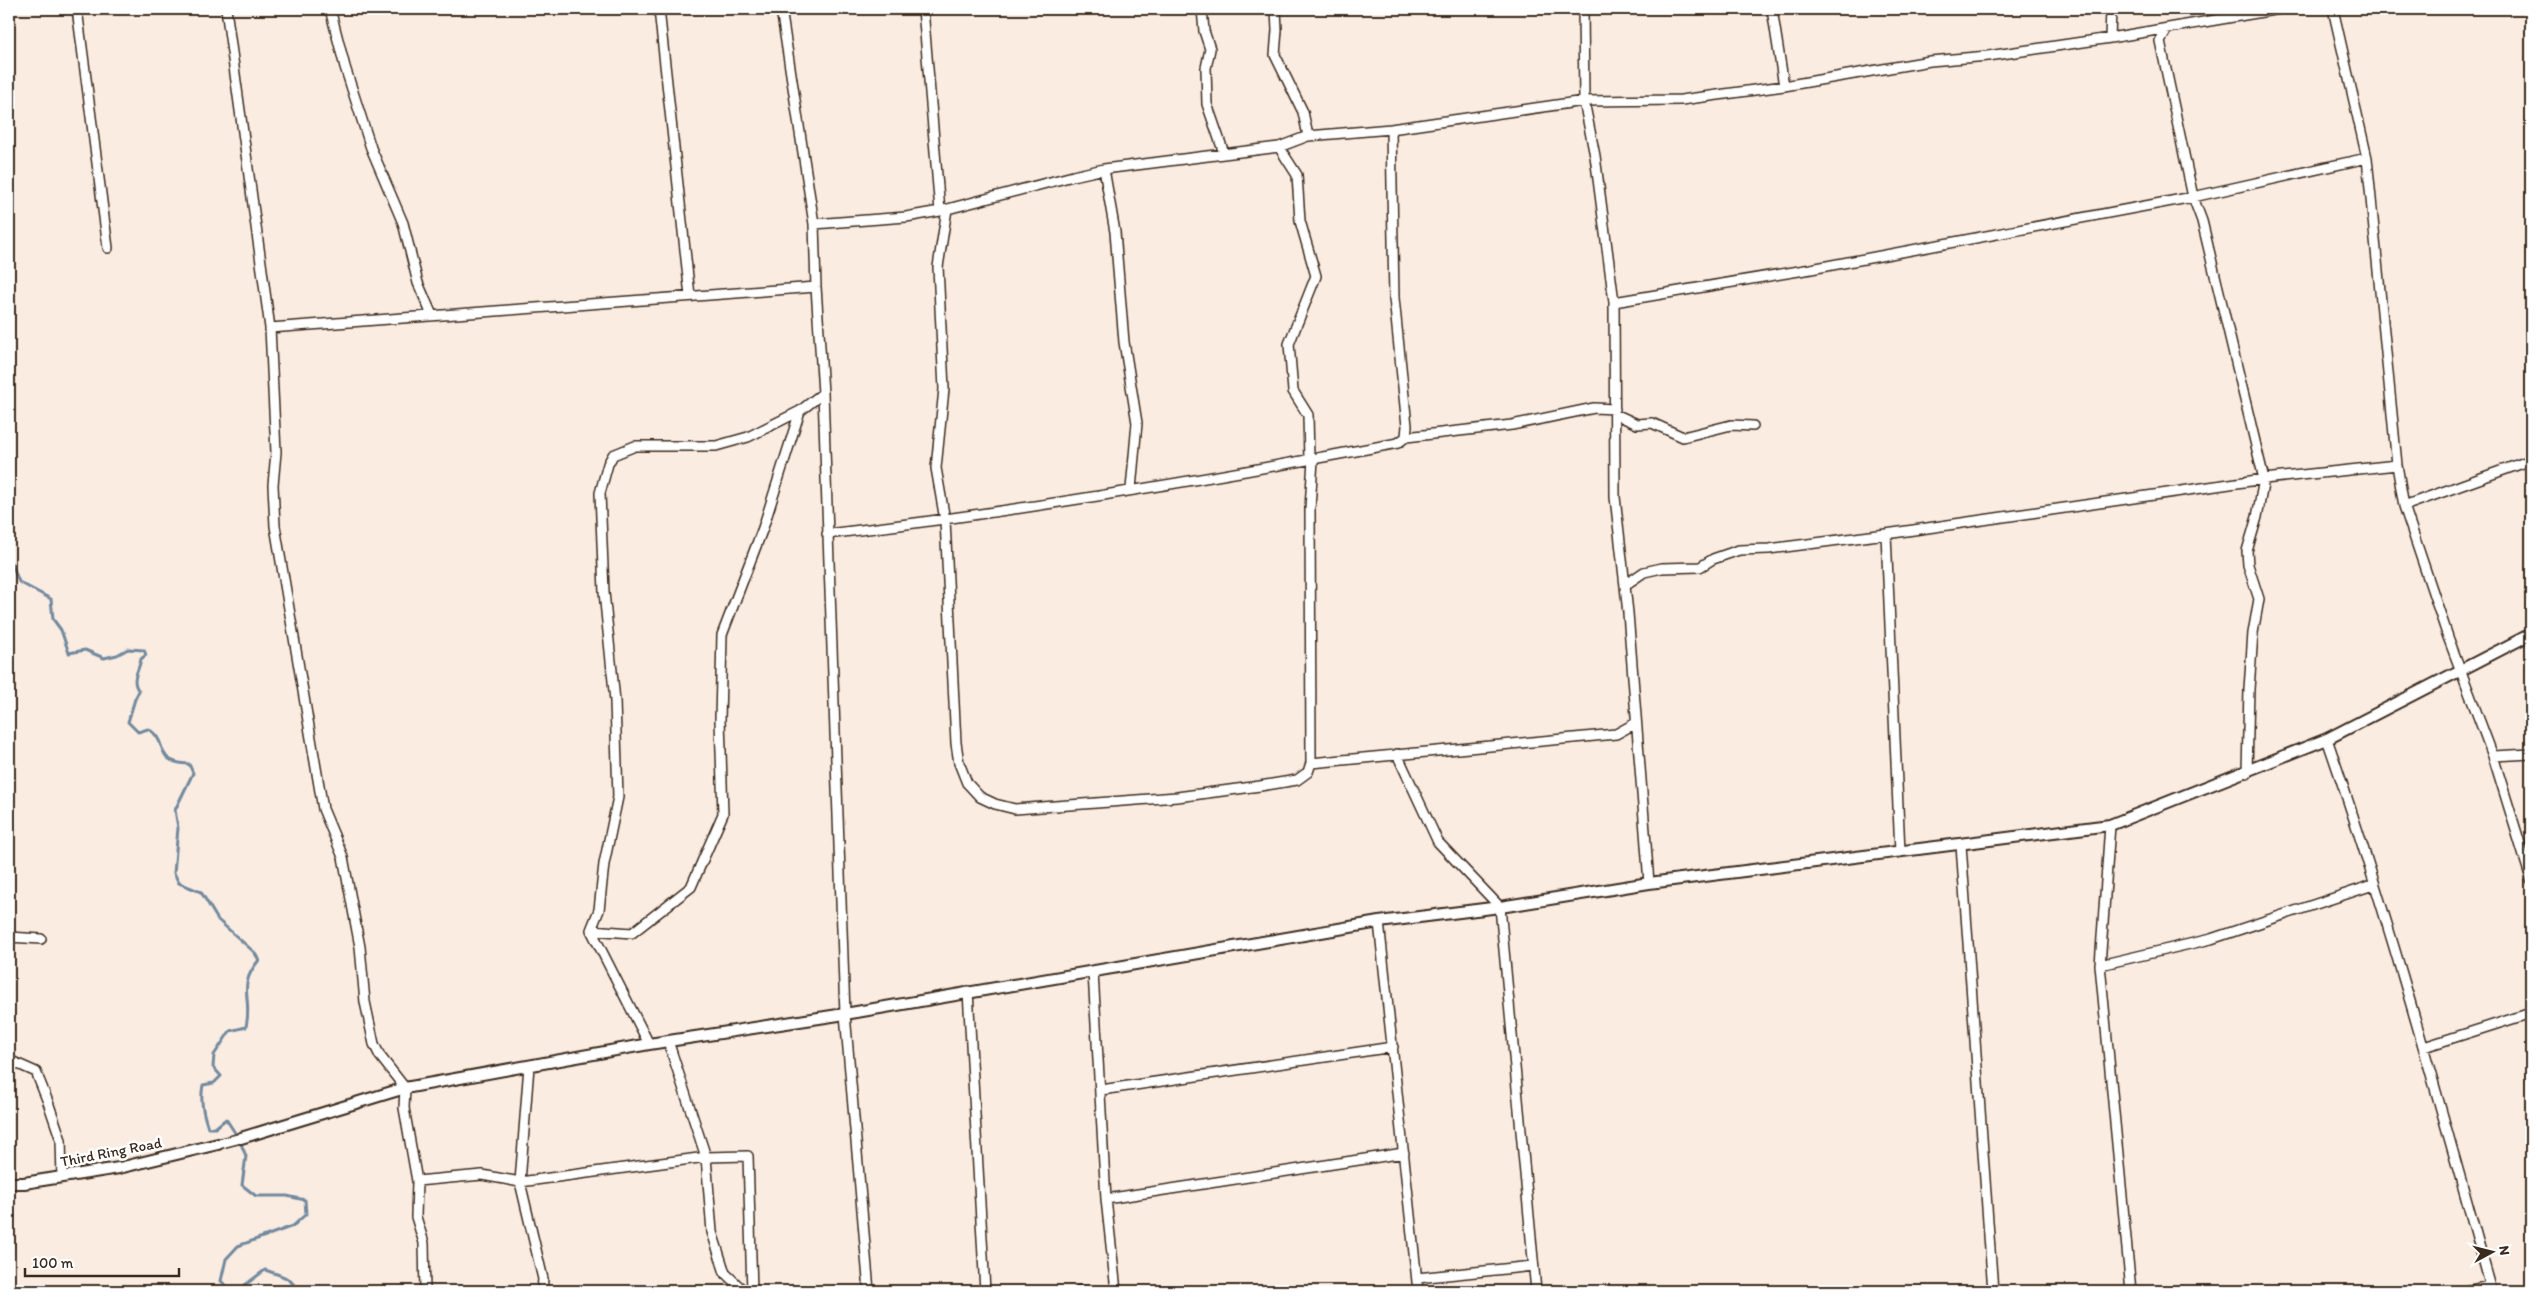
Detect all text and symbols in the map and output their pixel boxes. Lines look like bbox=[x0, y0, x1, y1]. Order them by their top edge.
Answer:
street label: Third Ring Road bbox=[59, 1133, 163, 1171]
north arrow bbox=[2468, 1228, 2518, 1278]
scale bar bbox=[25, 1245, 179, 1277]
text: N bbox=[2495, 1245, 2513, 1256]
text: 100 m bbox=[32, 1254, 74, 1272]

